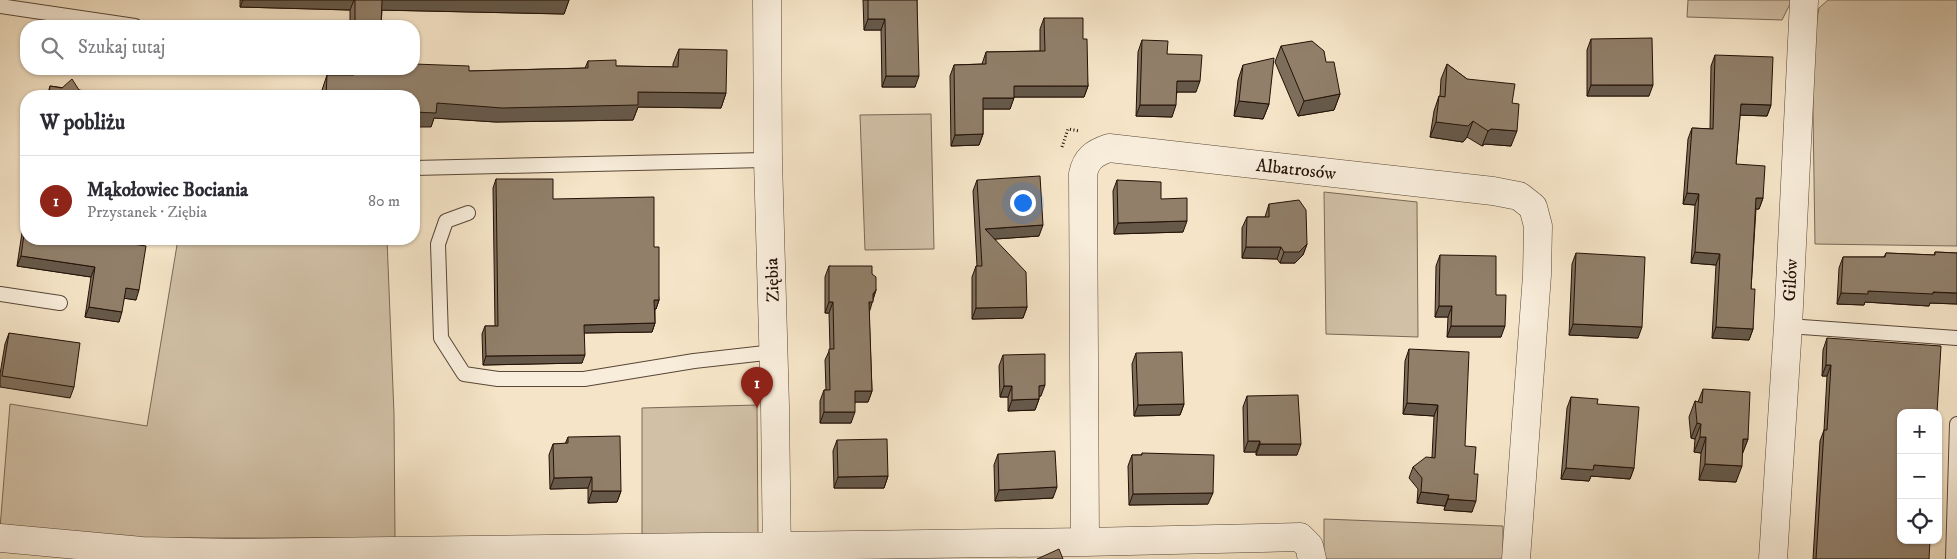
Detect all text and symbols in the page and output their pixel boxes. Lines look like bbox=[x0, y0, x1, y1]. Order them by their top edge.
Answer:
search box bbox=[20, 20, 420, 75]
icon: search bbox=[38, 34, 66, 62]
text: Szukaj tutaj bbox=[78, 36, 165, 59]
text: W pobliżu bbox=[40, 110, 125, 136]
street label: Albatrosów bbox=[1255, 155, 1338, 185]
text: Mąkołowiec Bociania bbox=[87, 179, 248, 202]
your location bbox=[1010, 190, 1036, 216]
text: 1 bbox=[53, 191, 59, 211]
text: 80 m bbox=[368, 191, 400, 211]
text: Przystanek · Ziębia bbox=[87, 202, 207, 222]
street label: Ziębia bbox=[761, 257, 785, 303]
street label: Gilów bbox=[1779, 258, 1803, 302]
pin: 1 bbox=[741, 367, 773, 408]
map controls bbox=[1897, 409, 1942, 544]
button: + bbox=[1897, 409, 1942, 454]
button: − bbox=[1897, 454, 1942, 499]
button: locate bbox=[1897, 499, 1942, 544]

